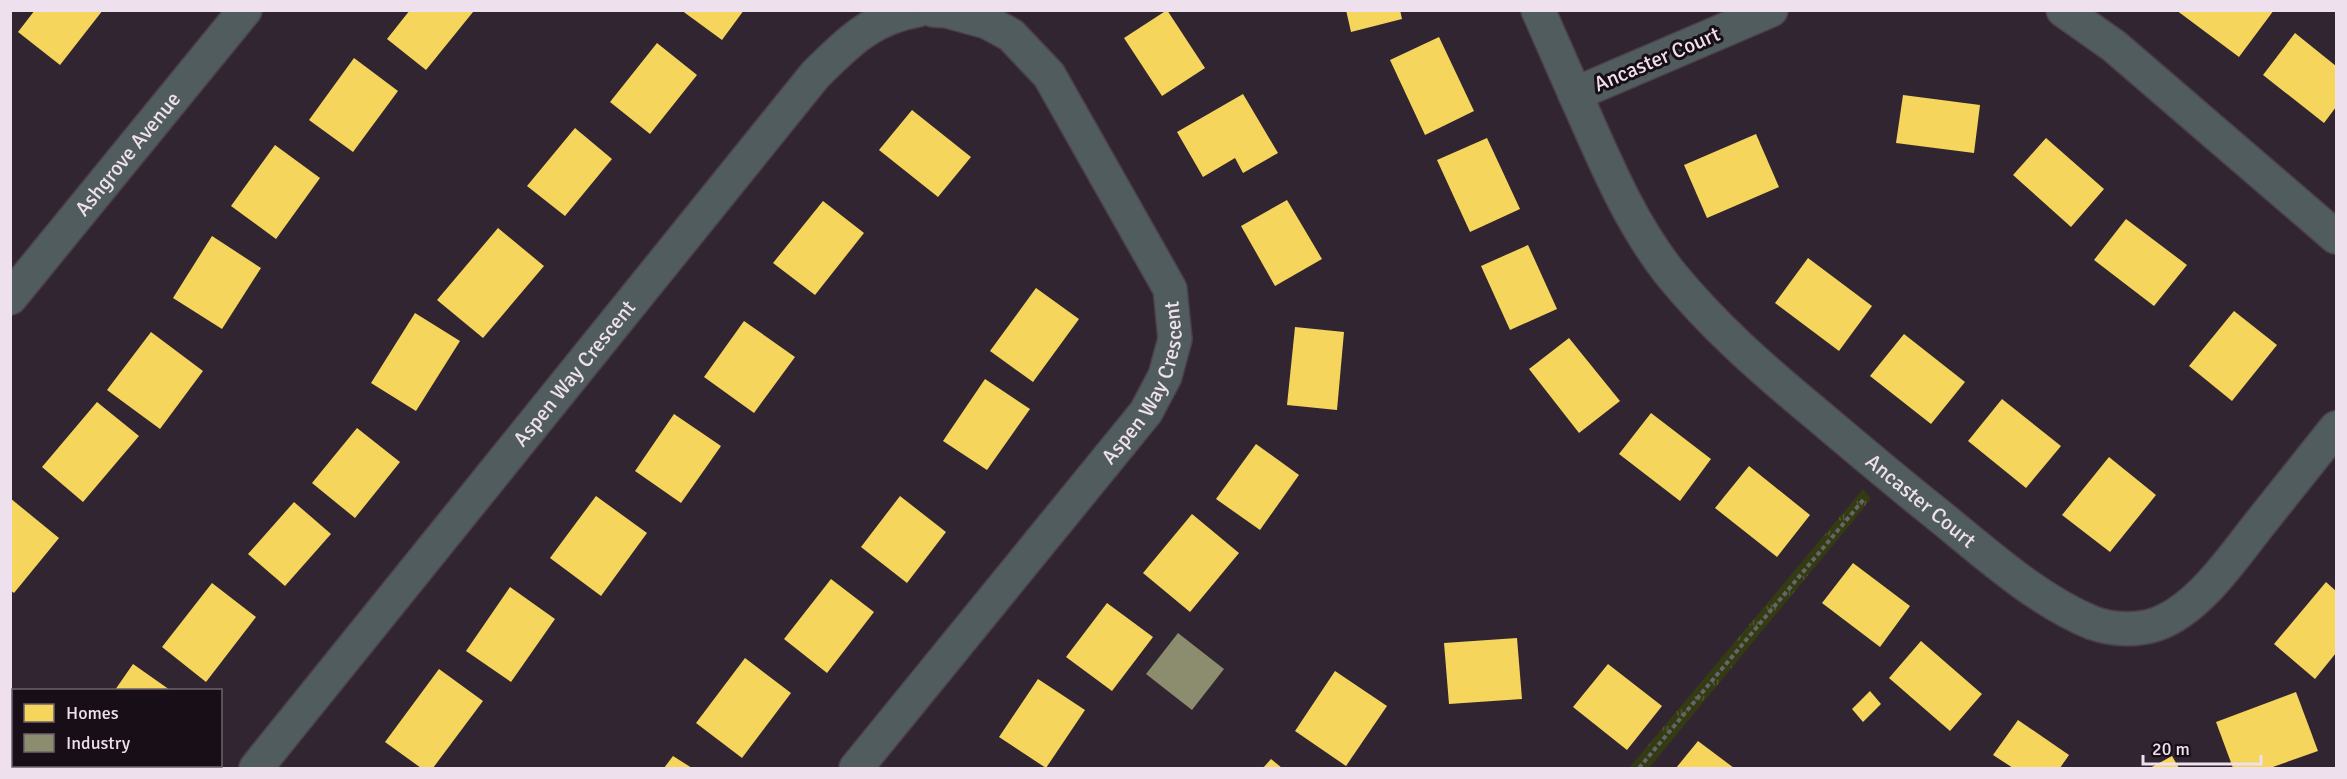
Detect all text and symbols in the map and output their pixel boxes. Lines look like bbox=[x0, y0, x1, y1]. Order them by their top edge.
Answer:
street label: Ancaster Court bbox=[1590, 21, 1724, 97]
street label: Ashgrove Avenue bbox=[69, 86, 186, 221]
street label: Aspen Way Crescent bbox=[507, 295, 641, 452]
street label: Aspen Way Crescent bbox=[1096, 300, 1188, 469]
street label: Ancaster Court bbox=[1861, 448, 1981, 554]
legend bbox=[12, 689, 222, 767]
text: Homes bbox=[66, 702, 119, 724]
scale bar bbox=[2143, 728, 2262, 766]
text: Industry bbox=[66, 732, 131, 754]
text: 20 m bbox=[2152, 738, 2190, 760]

